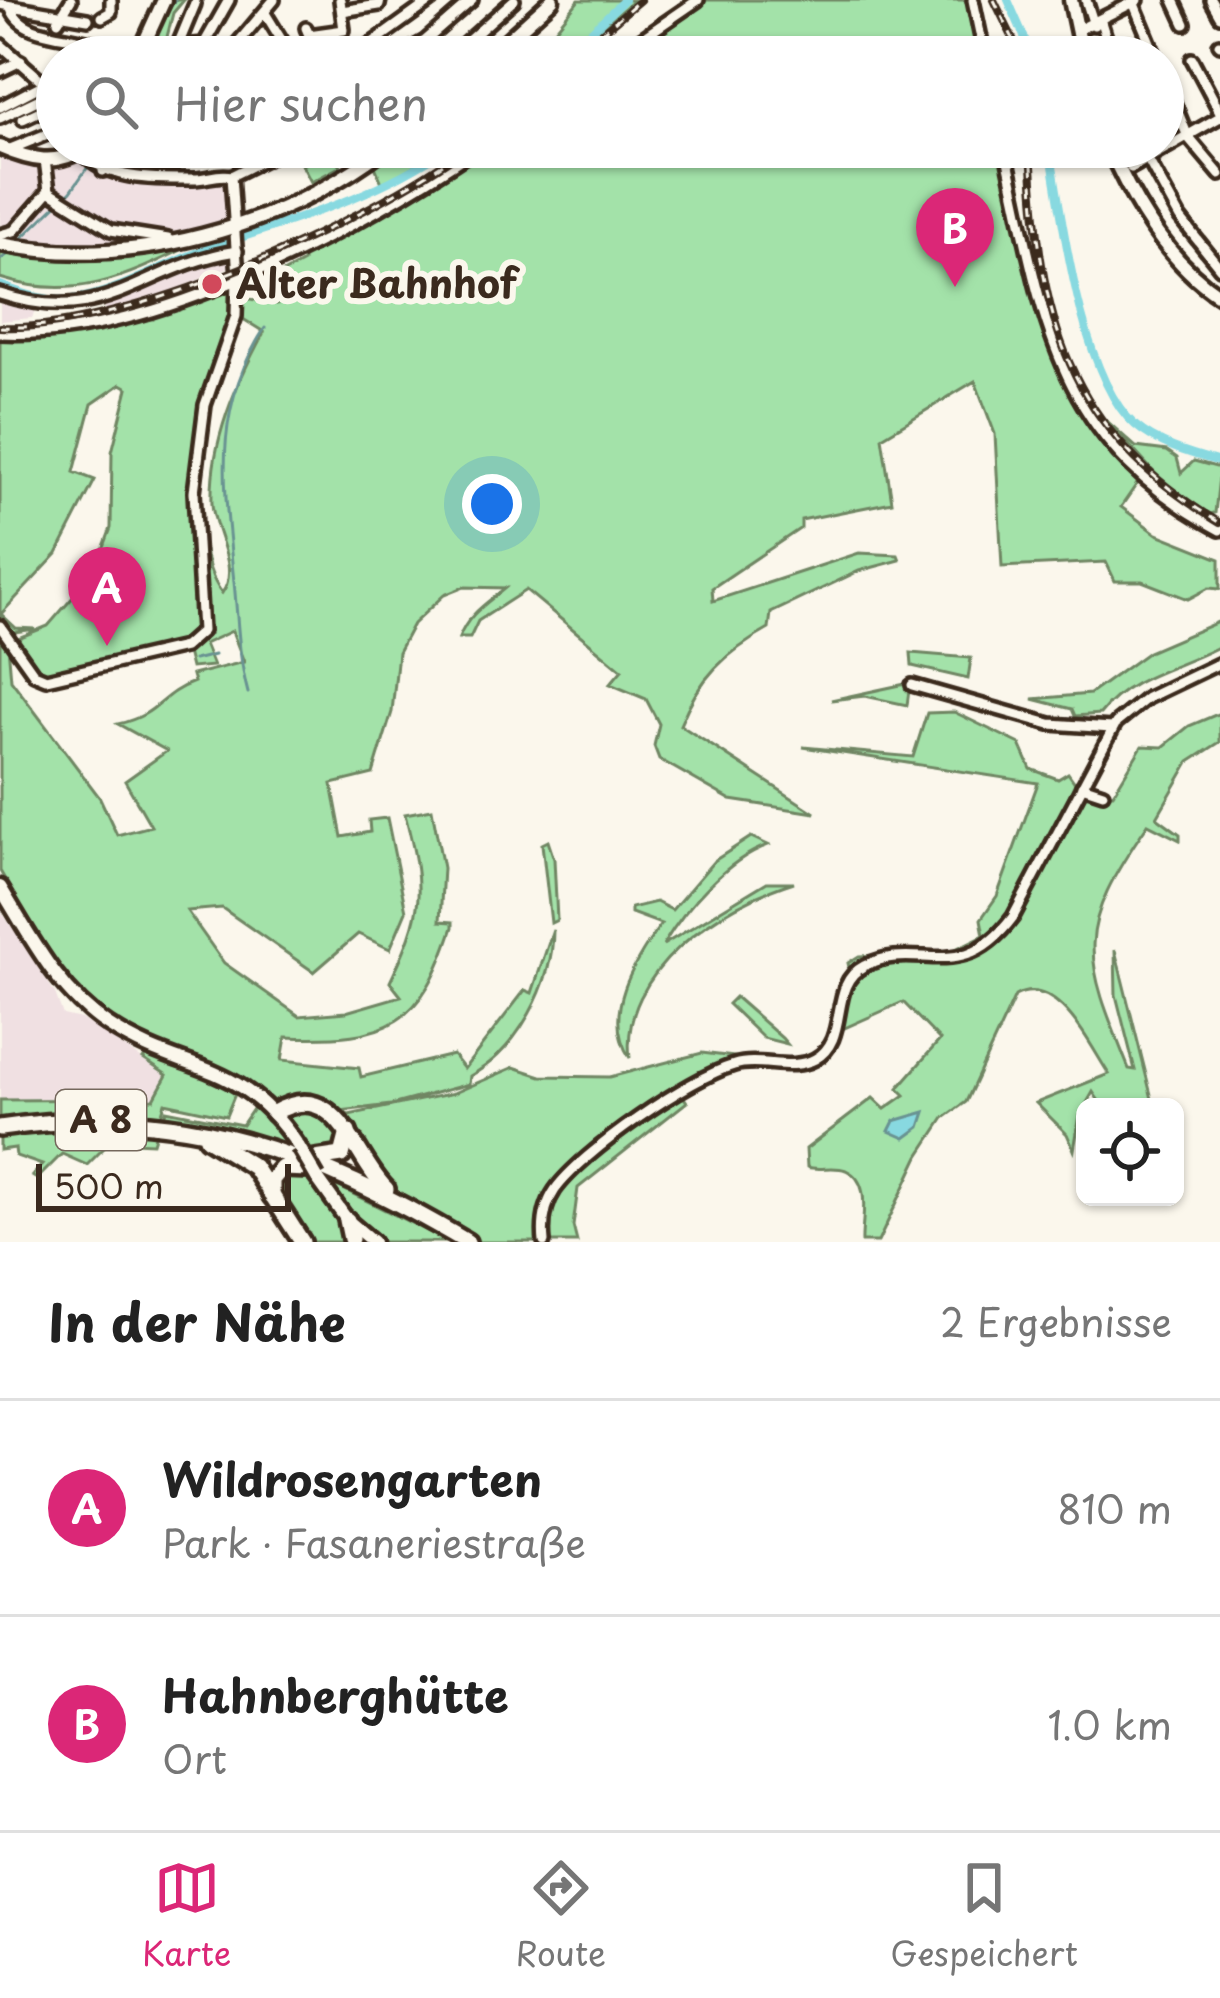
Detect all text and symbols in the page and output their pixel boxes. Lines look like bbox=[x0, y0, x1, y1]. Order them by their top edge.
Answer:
search box bbox=[36, 36, 1184, 168]
text: Hier suchen bbox=[174, 68, 428, 136]
icon: search bbox=[78, 69, 144, 135]
pin: B bbox=[916, 188, 994, 287]
place label: Alter Bahnhof bbox=[236, 252, 521, 311]
marker: Alter Bahnhof bbox=[199, 271, 225, 297]
your location bbox=[462, 474, 522, 534]
pin: A bbox=[68, 547, 146, 646]
road number: A 8 bbox=[56, 1090, 146, 1150]
map controls bbox=[1076, 1098, 1184, 1206]
button: locate bbox=[1076, 1098, 1184, 1206]
scale bar bbox=[36, 1158, 291, 1211]
text: 500 m bbox=[54, 1160, 164, 1210]
text: In der Nähe bbox=[48, 1282, 345, 1359]
text: 2 Ergebnisse bbox=[940, 1291, 1172, 1350]
text: Wildrosengarten bbox=[162, 1444, 542, 1512]
text: A bbox=[72, 1478, 102, 1537]
text: 810 m bbox=[1057, 1478, 1172, 1537]
text: Park · Fasaneriestraße bbox=[162, 1512, 586, 1571]
text: Hahnberghütte bbox=[162, 1660, 509, 1728]
text: B bbox=[74, 1694, 100, 1753]
text: 1.0 km bbox=[1048, 1694, 1172, 1753]
text: Ort bbox=[162, 1728, 227, 1787]
tab: Karte bbox=[142, 1855, 231, 1977]
tab: Route bbox=[516, 1855, 606, 1977]
tab: Gespeichert bbox=[890, 1855, 1078, 1977]

